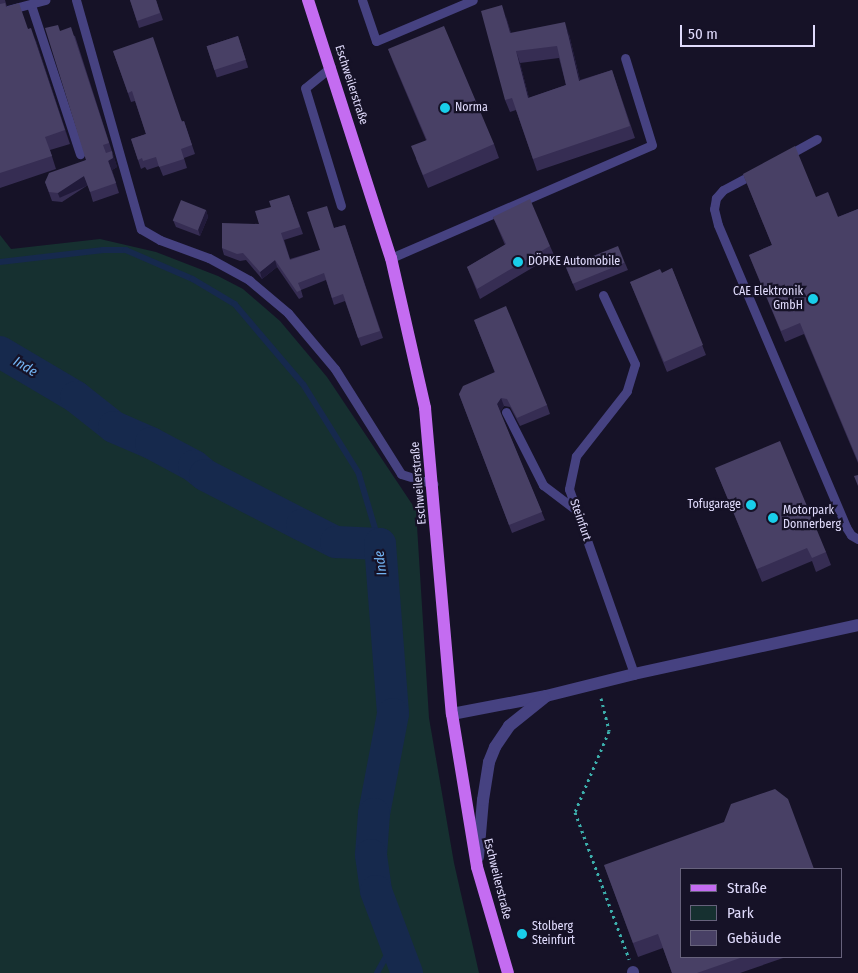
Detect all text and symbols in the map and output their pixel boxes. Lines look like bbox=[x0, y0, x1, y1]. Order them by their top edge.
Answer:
scale bar bbox=[683, 15, 818, 47]
text: 50 m bbox=[688, 25, 718, 43]
street label: Eschweilerstraße bbox=[331, 43, 371, 127]
place label: Norma bbox=[455, 101, 488, 115]
marker: Norma bbox=[439, 102, 451, 114]
place label: DÖPKE Automobile bbox=[528, 255, 620, 269]
marker: DÖPKE Automobile bbox=[512, 256, 524, 268]
place label: CAE Elektronik GmbH bbox=[733, 285, 803, 313]
marker: CAE Elektronik GmbH bbox=[807, 293, 819, 305]
water label: Inde bbox=[10, 353, 40, 381]
street label: Eschweilerstraße bbox=[408, 441, 430, 525]
street label: Steinfurt bbox=[566, 497, 594, 543]
place label: Tofugarage bbox=[688, 498, 741, 512]
marker: Tofugarage bbox=[745, 499, 757, 511]
place label: Motorpark Donnerberg bbox=[783, 504, 841, 532]
marker: Motorpark Donnerberg bbox=[767, 512, 779, 524]
water label: Inde bbox=[371, 550, 391, 576]
street label: Eschweilerstraße bbox=[480, 837, 514, 921]
legend bbox=[680, 868, 843, 958]
text: Straße bbox=[727, 879, 767, 897]
text: Park bbox=[727, 904, 754, 922]
place label: Stolberg Steinfurt bbox=[532, 920, 575, 948]
marker: Stolberg Steinfurt bbox=[516, 928, 528, 940]
text: Gebäude bbox=[727, 929, 782, 947]

